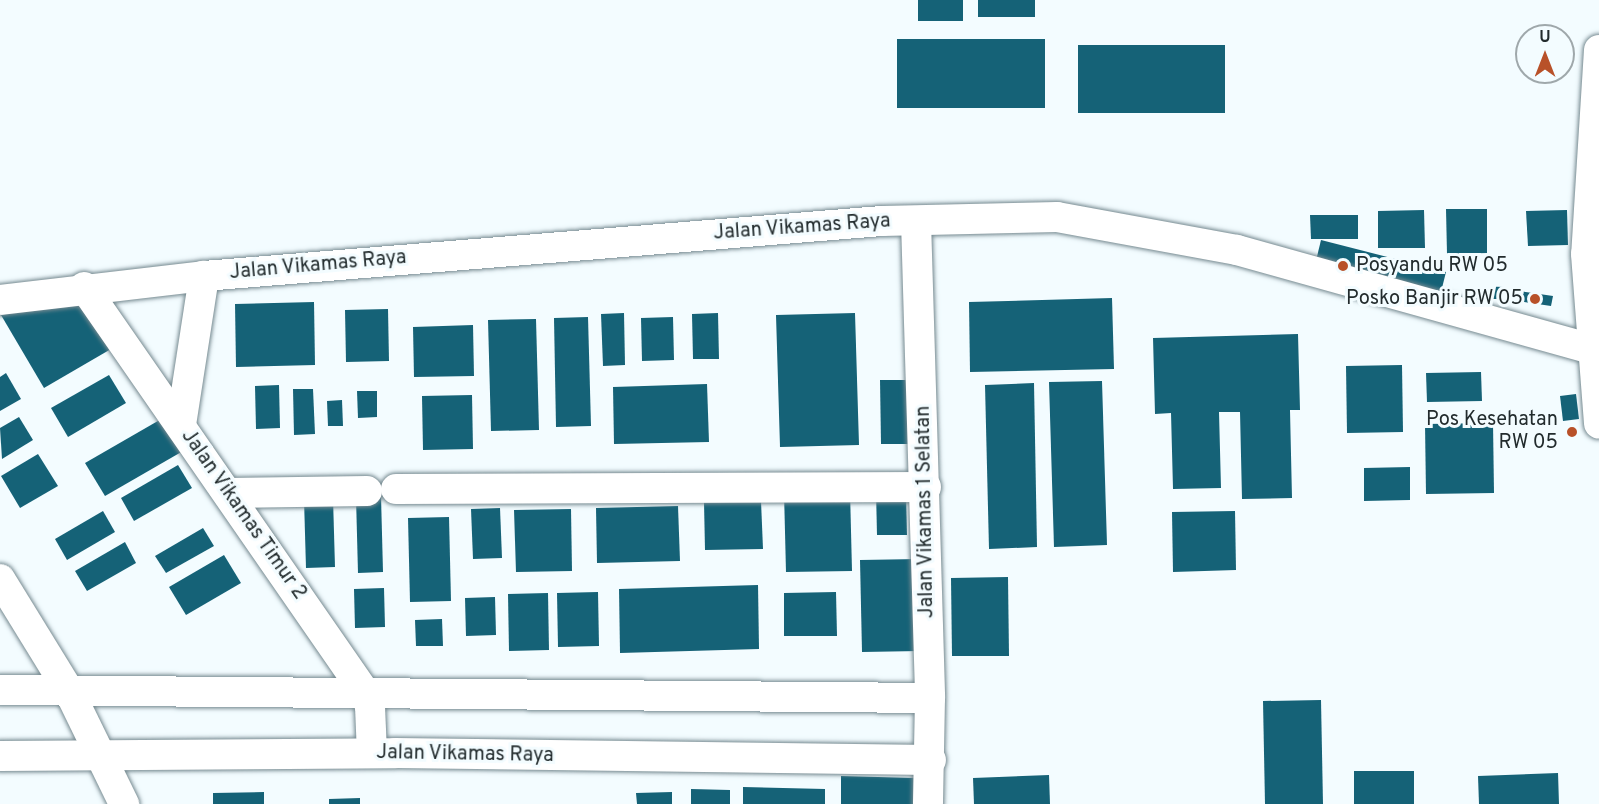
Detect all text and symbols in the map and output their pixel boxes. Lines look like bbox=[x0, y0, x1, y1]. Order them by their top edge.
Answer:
north arrow bbox=[1515, 24, 1575, 84]
text: U bbox=[1539, 28, 1551, 48]
street label: Jalan Vikamas Raya bbox=[712, 210, 892, 246]
street label: Jalan Vikamas Raya bbox=[228, 246, 408, 286]
place label: Posyandu RW 05 bbox=[1356, 254, 1508, 278]
marker: Posyandu RW 05 bbox=[1334, 257, 1352, 275]
place label: Posko Banjir RW 05 bbox=[1346, 287, 1523, 311]
marker: Posko Banjir RW 05 bbox=[1528, 292, 1542, 306]
street label: Jalan Vikamas 1 Selatan bbox=[912, 405, 940, 619]
place label: Pos Kesehatan RW 05 bbox=[1426, 408, 1558, 455]
marker: Pos Kesehatan RW 05 bbox=[1563, 423, 1581, 441]
street label: Jalan Vikamas Timur 2 bbox=[175, 425, 311, 605]
street label: Jalan Vikamas Raya bbox=[376, 741, 554, 769]

